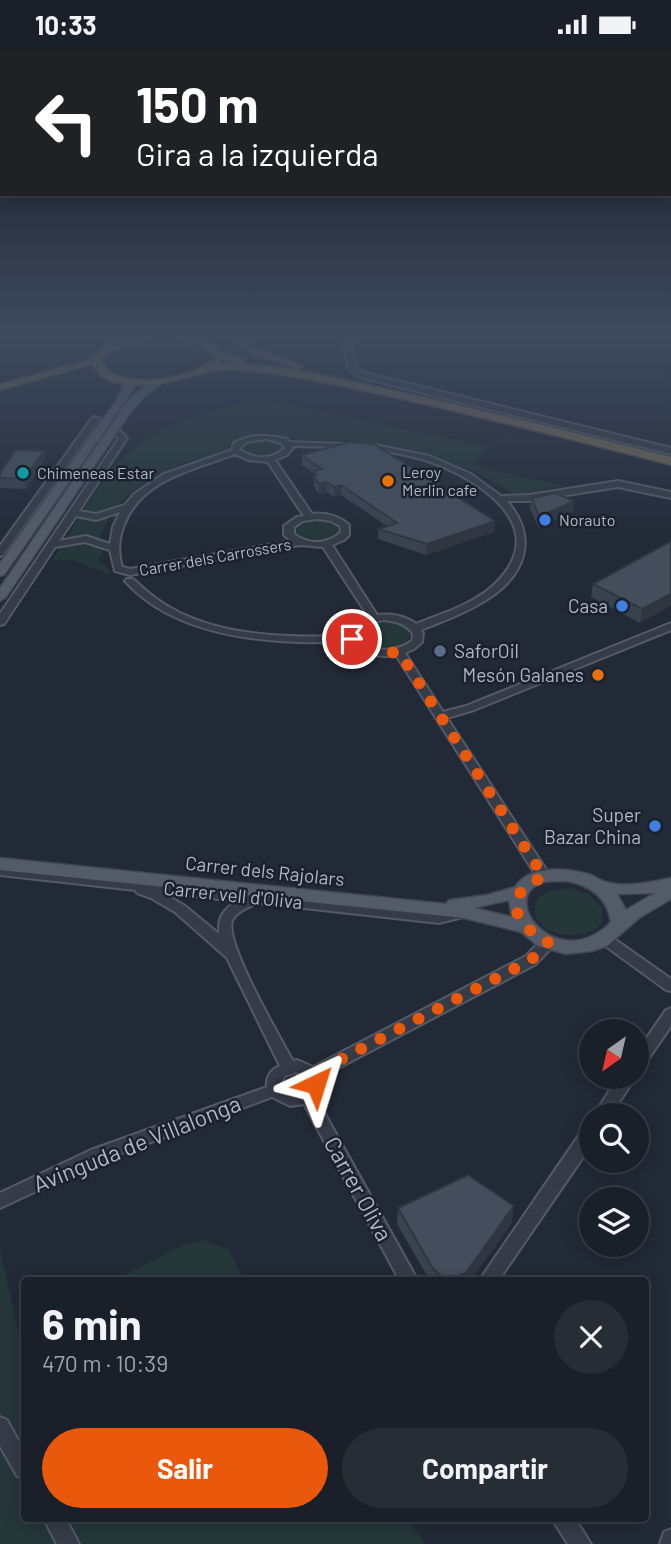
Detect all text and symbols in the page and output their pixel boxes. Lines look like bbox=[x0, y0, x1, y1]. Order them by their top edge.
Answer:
text: 10:33 bbox=[35, 9, 97, 40]
text: 150 m bbox=[136, 74, 258, 133]
icon: left bbox=[21, 77, 112, 168]
text: Gira a la izquierda bbox=[136, 134, 379, 172]
place label: Leroy Merlin cafe bbox=[402, 462, 477, 499]
place label: Chimeneas Estar bbox=[37, 463, 154, 482]
marker: Chimeneas Estar bbox=[15, 465, 31, 481]
marker: Leroy Merlin cafe bbox=[380, 473, 396, 489]
place label: Norauto bbox=[559, 510, 615, 529]
marker: Norauto bbox=[537, 512, 553, 528]
street label: Carrer dels Carrossers bbox=[137, 534, 292, 579]
place label: Casa bbox=[568, 594, 608, 617]
marker: Casa bbox=[614, 598, 630, 614]
pin bbox=[322, 609, 382, 669]
icon: arrive bbox=[333, 620, 371, 658]
place label: SaforOil bbox=[454, 639, 519, 662]
marker: SaforOil bbox=[432, 643, 448, 659]
place label: Mesón Galanes bbox=[463, 663, 584, 686]
marker: Mesón Galanes bbox=[590, 667, 606, 683]
place label: Super Bazar China bbox=[544, 803, 641, 848]
marker: Super Bazar China bbox=[647, 818, 663, 834]
street label: Carrer dels Rajolars bbox=[184, 851, 346, 890]
street label: Carrer vell d'Oliva bbox=[162, 876, 304, 913]
north arrow bbox=[579, 1019, 649, 1089]
map controls bbox=[579, 1019, 649, 1257]
position arrow bbox=[279, 1047, 353, 1121]
street label: Avinguda de Villalonga bbox=[29, 1089, 245, 1198]
button: search bbox=[579, 1103, 649, 1173]
street label: Carrer Oliva bbox=[319, 1131, 399, 1246]
button: layers bbox=[579, 1187, 649, 1257]
text: 6 min bbox=[42, 1298, 142, 1348]
button: close bbox=[554, 1300, 628, 1374]
text: 470 m · 10:39 bbox=[42, 1349, 168, 1377]
button: Salir bbox=[42, 1428, 328, 1508]
button: Compartir bbox=[342, 1428, 628, 1508]

